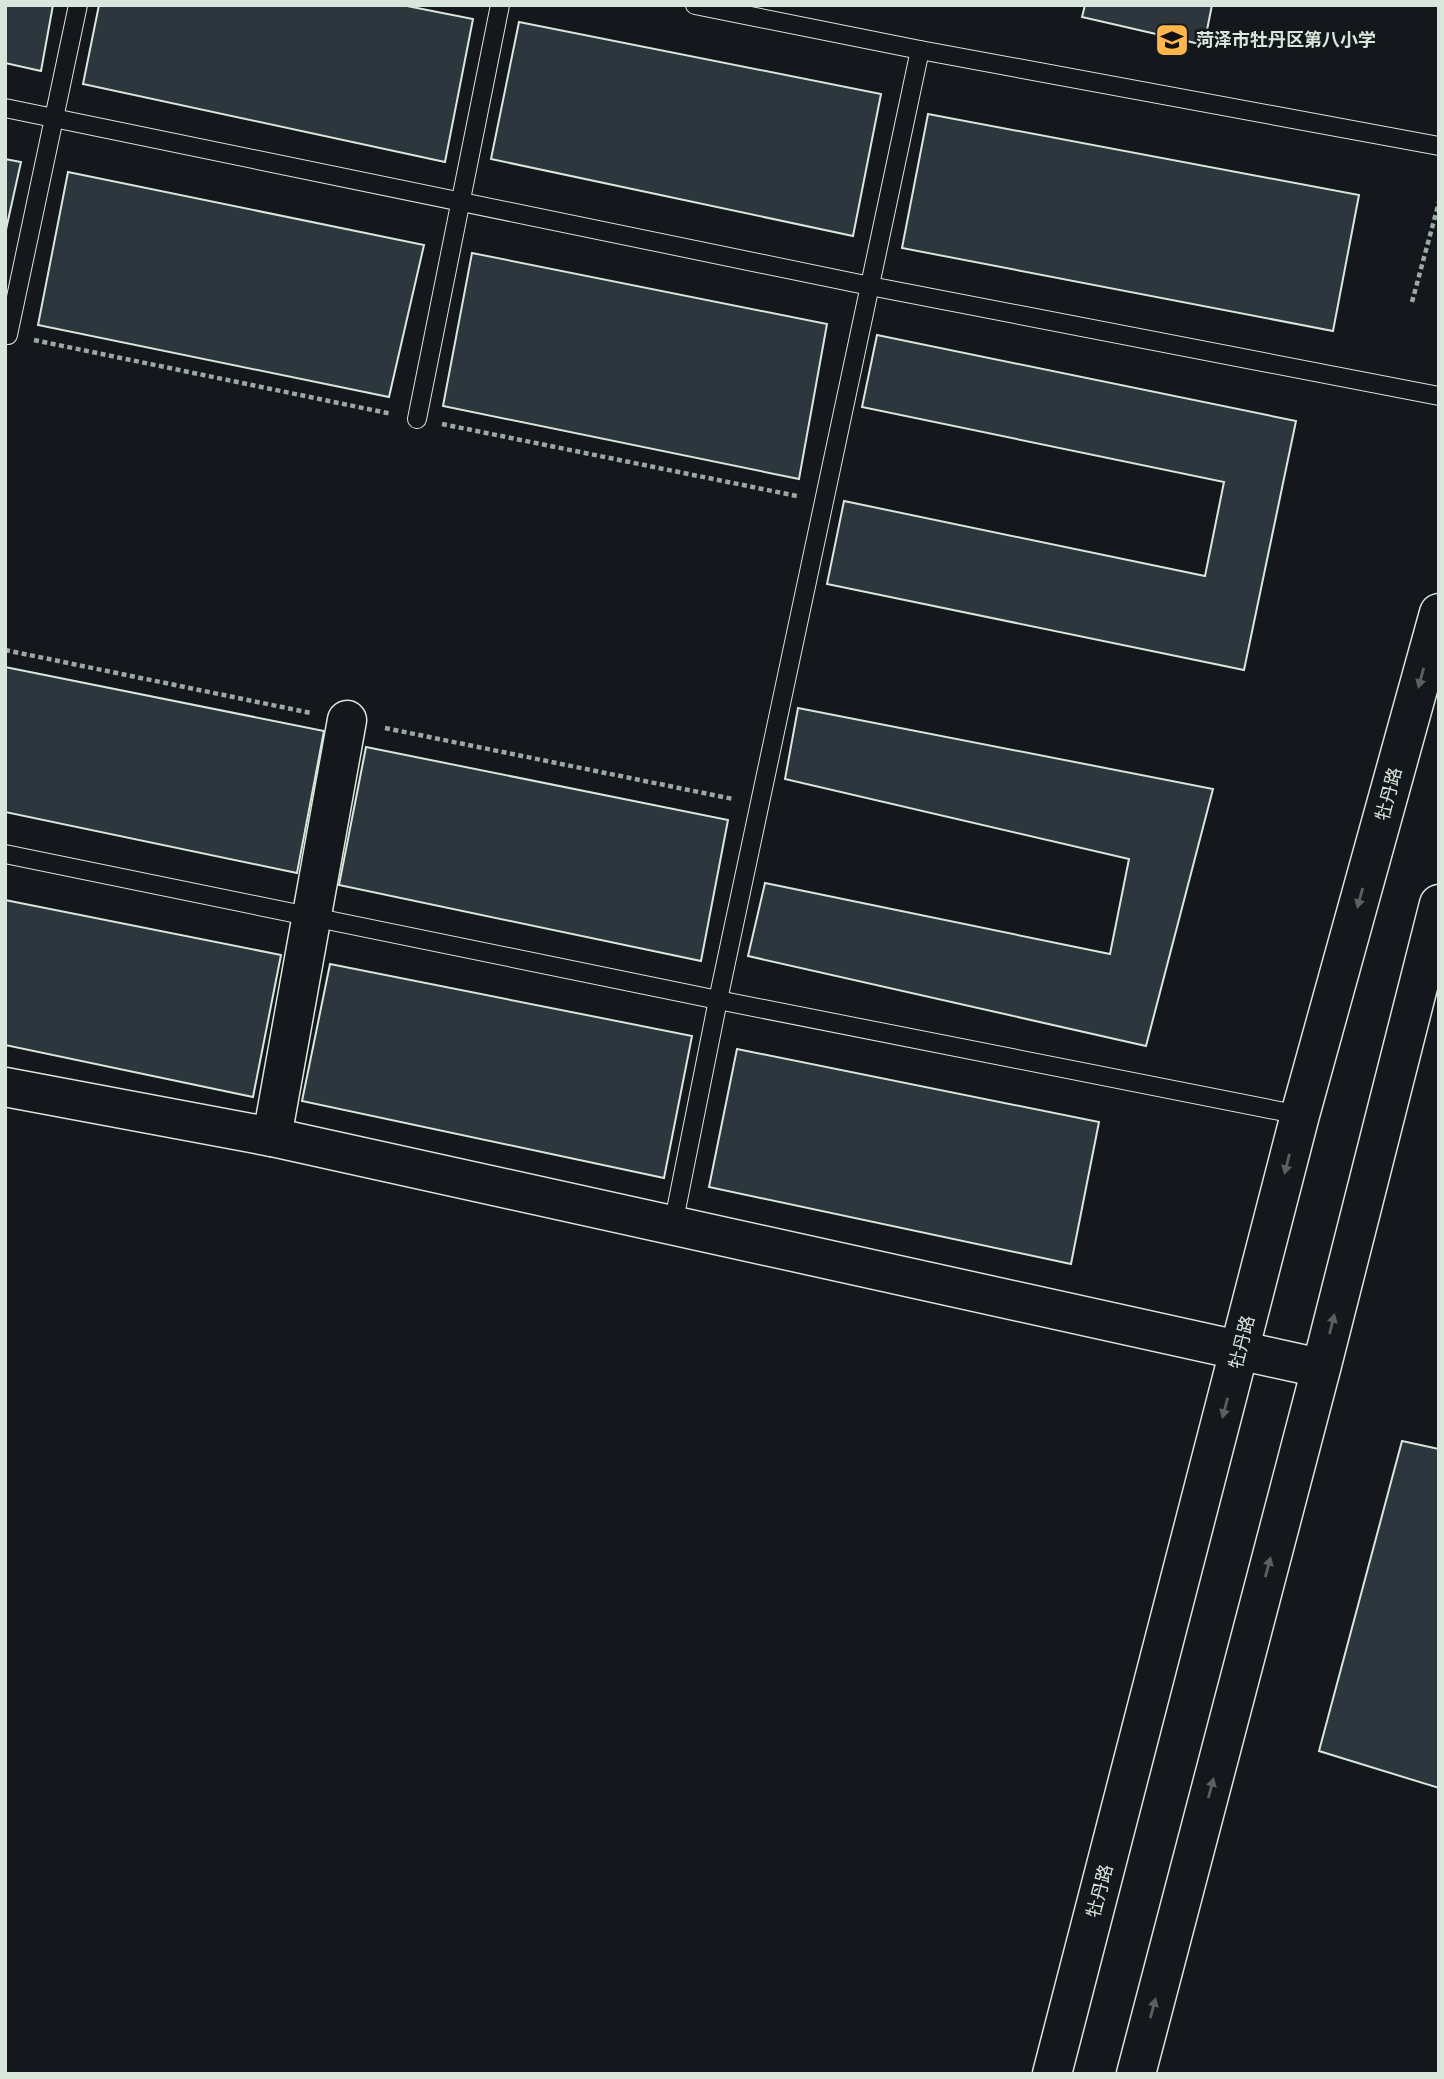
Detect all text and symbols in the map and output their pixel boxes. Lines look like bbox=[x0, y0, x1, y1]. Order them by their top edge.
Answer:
school or university icon: 菏泽市牡丹区第八小学 bbox=[1153, 21, 1191, 59]
place label: 菏泽市牡丹区第八小学 bbox=[1196, 28, 1376, 52]
one-way arrow bbox=[1415, 668, 1425, 689]
street label: 牡丹路 bbox=[1370, 765, 1408, 823]
one-way arrow bbox=[1354, 887, 1365, 909]
one-way arrow bbox=[1281, 1154, 1292, 1176]
street label: 牡丹路 bbox=[1224, 1313, 1260, 1371]
one-way arrow bbox=[1327, 1313, 1338, 1335]
one-way arrow bbox=[1219, 1398, 1230, 1420]
one-way arrow bbox=[1263, 1556, 1274, 1578]
one-way arrow bbox=[1206, 1777, 1216, 1798]
street label: 牡丹路 bbox=[1081, 1862, 1119, 1920]
one-way arrow bbox=[1148, 1997, 1159, 2019]

